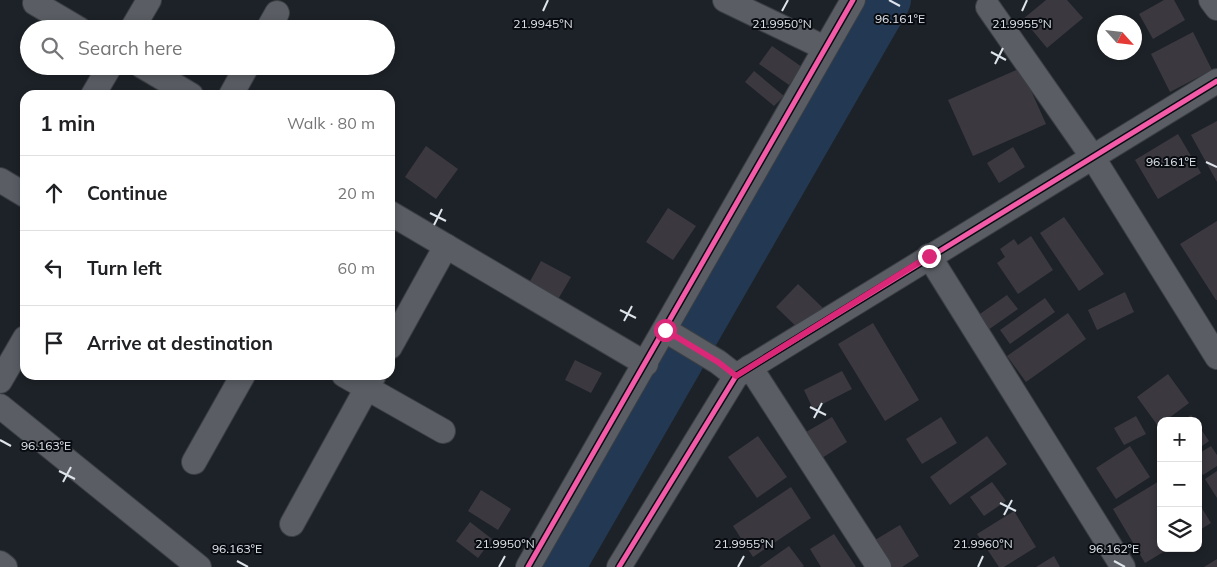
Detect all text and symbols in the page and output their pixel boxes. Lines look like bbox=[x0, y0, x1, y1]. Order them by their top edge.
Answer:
text: 96.161°E bbox=[875, 11, 925, 26]
north arrow bbox=[1097, 15, 1142, 60]
text: 21.9945°N bbox=[513, 16, 573, 31]
text: 21.9950°N bbox=[752, 16, 812, 31]
text: 21.9955°N bbox=[992, 16, 1052, 31]
search box bbox=[20, 20, 395, 75]
icon: search bbox=[38, 34, 66, 62]
text: Search here bbox=[78, 36, 182, 60]
text: 1 min bbox=[40, 110, 95, 136]
text: Walk · 80 m bbox=[287, 113, 375, 133]
text: 96.161°E bbox=[1146, 154, 1196, 169]
icon: ahead bbox=[40, 179, 68, 207]
text: Continue bbox=[87, 181, 167, 205]
text: 20 m bbox=[338, 183, 375, 203]
route end bbox=[918, 245, 941, 268]
icon: left bbox=[40, 254, 68, 282]
text: Turn left bbox=[87, 256, 162, 280]
text: 60 m bbox=[338, 258, 375, 278]
route start bbox=[654, 319, 677, 342]
icon: arrive bbox=[40, 329, 68, 357]
text: Arrive at destination bbox=[87, 331, 273, 355]
map controls bbox=[1157, 417, 1202, 552]
button: + bbox=[1157, 417, 1202, 462]
text: 96.163°E bbox=[21, 438, 71, 453]
button: − bbox=[1157, 462, 1202, 507]
button: layers bbox=[1157, 507, 1202, 552]
text: 21.9950°N bbox=[475, 536, 535, 551]
text: 21.9955°N bbox=[714, 536, 774, 551]
text: 21.9960°N bbox=[953, 536, 1013, 551]
text: 96.163°E bbox=[212, 541, 262, 556]
text: 96.162°E bbox=[1089, 541, 1139, 556]

